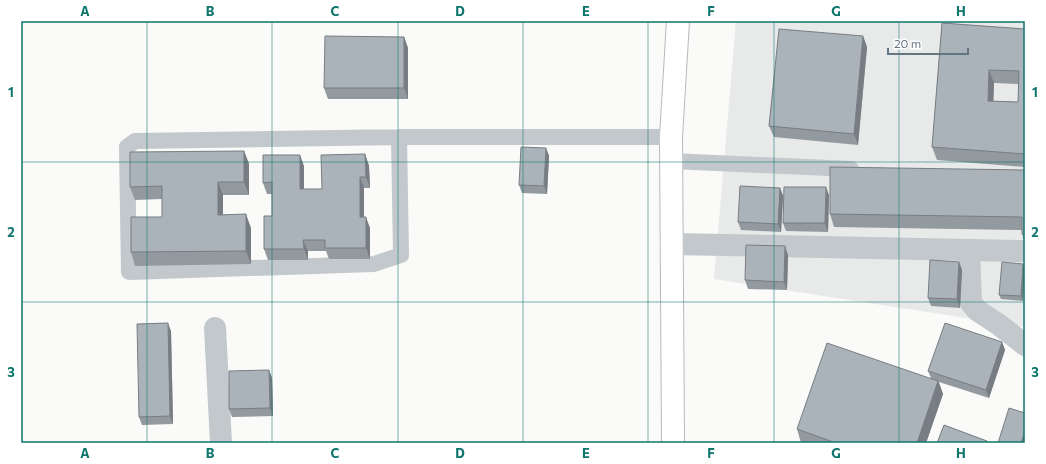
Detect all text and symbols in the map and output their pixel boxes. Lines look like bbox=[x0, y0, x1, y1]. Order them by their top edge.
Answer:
text: A bbox=[80, 3, 90, 19]
text: B bbox=[206, 3, 215, 19]
text: C bbox=[331, 3, 340, 19]
text: D bbox=[455, 3, 465, 19]
text: E bbox=[582, 3, 590, 19]
text: F bbox=[707, 3, 715, 19]
text: G bbox=[831, 3, 841, 19]
text: H bbox=[956, 3, 966, 19]
scale bar bbox=[888, 30, 968, 56]
text: 20 m bbox=[894, 36, 921, 50]
text: 1 bbox=[8, 84, 14, 100]
text: 1 bbox=[1032, 84, 1038, 100]
text: 2 bbox=[7, 224, 15, 240]
text: 2 bbox=[1031, 224, 1039, 240]
text: 3 bbox=[7, 364, 15, 380]
text: 3 bbox=[1031, 364, 1039, 380]
text: A bbox=[80, 445, 90, 461]
text: B bbox=[206, 445, 215, 461]
text: C bbox=[331, 445, 340, 461]
text: D bbox=[455, 445, 465, 461]
text: E bbox=[582, 445, 590, 461]
text: F bbox=[707, 445, 715, 461]
text: G bbox=[831, 445, 841, 461]
text: H bbox=[956, 445, 966, 461]

